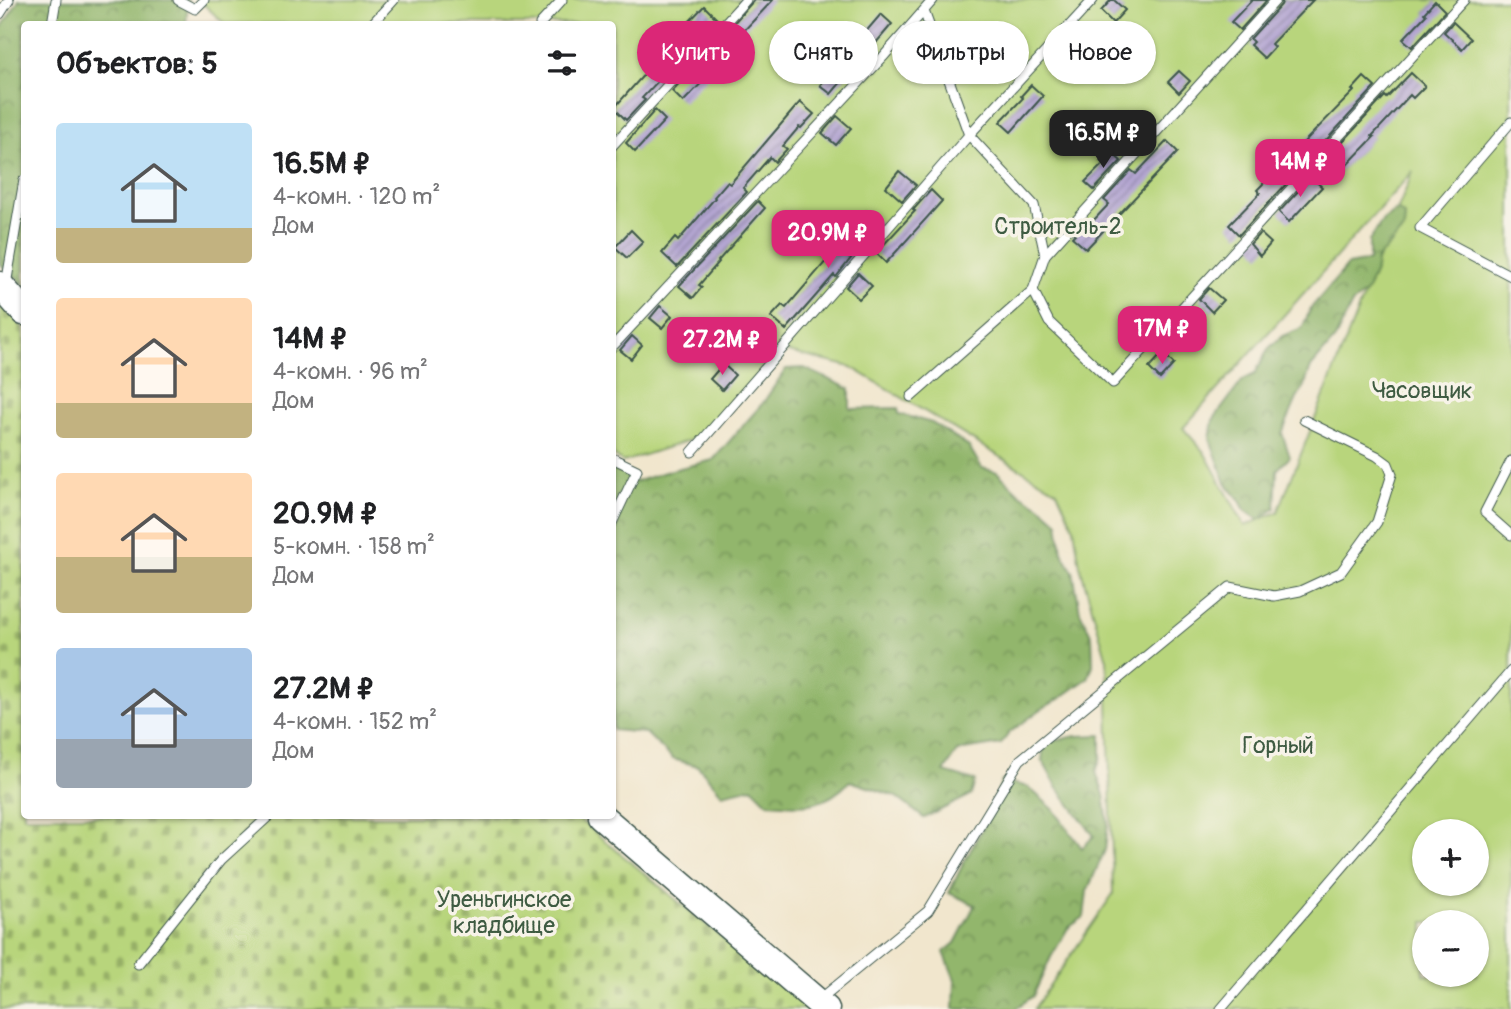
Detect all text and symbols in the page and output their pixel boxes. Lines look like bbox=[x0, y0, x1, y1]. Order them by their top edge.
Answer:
chip: Купить bbox=[637, 21, 755, 84]
chip: Снять bbox=[769, 21, 878, 84]
chip: Фильтры bbox=[892, 21, 1029, 84]
chip: Новое bbox=[1043, 21, 1156, 84]
icon: filters bbox=[543, 44, 581, 82]
text: Объектов: 5 bbox=[56, 45, 218, 82]
pin: 16.5M ₽ bbox=[1038, 110, 1168, 170]
text: 16.5M ₽ bbox=[1065, 118, 1141, 147]
pin: 14M ₽ bbox=[1251, 140, 1349, 199]
text: 16.5M ₽ bbox=[273, 145, 371, 182]
text: 14M ₽ bbox=[1271, 147, 1329, 176]
icon: home bbox=[112, 151, 196, 235]
text: 4-комн. · 120 m² bbox=[273, 182, 440, 211]
pin: 20.9M ₽ bbox=[763, 210, 893, 270]
text: Дом bbox=[273, 211, 314, 240]
park label: Строитель-2 bbox=[994, 212, 1122, 241]
text: 20.9M ₽ bbox=[788, 218, 868, 247]
pin: 17M ₽ bbox=[1113, 306, 1211, 366]
text: 17M ₽ bbox=[1134, 314, 1190, 343]
pin: 27.2M ₽ bbox=[657, 318, 787, 377]
text: 14M ₽ bbox=[273, 320, 348, 357]
text: 27.2M ₽ bbox=[683, 325, 761, 354]
icon: home bbox=[112, 326, 196, 410]
text: 4-комн. · 96 m² bbox=[273, 357, 428, 386]
park label: Часовщик bbox=[1372, 376, 1472, 405]
text: Дом bbox=[273, 386, 314, 415]
text: 20.9M ₽ bbox=[273, 495, 378, 532]
icon: home bbox=[112, 501, 196, 585]
text: 5-комн. · 158 m² bbox=[273, 532, 435, 561]
text: Дом bbox=[273, 561, 314, 590]
text: 27.2M ₽ bbox=[273, 670, 375, 707]
icon: home bbox=[112, 676, 196, 760]
text: 4-комн. · 152 m² bbox=[273, 707, 437, 736]
park label: Горный bbox=[1242, 731, 1314, 760]
text: Дом bbox=[273, 736, 314, 765]
map controls bbox=[1412, 819, 1489, 987]
button: + bbox=[1412, 819, 1489, 896]
park label: Уреньгинское кладбище bbox=[437, 885, 572, 940]
button: − bbox=[1412, 910, 1489, 987]

